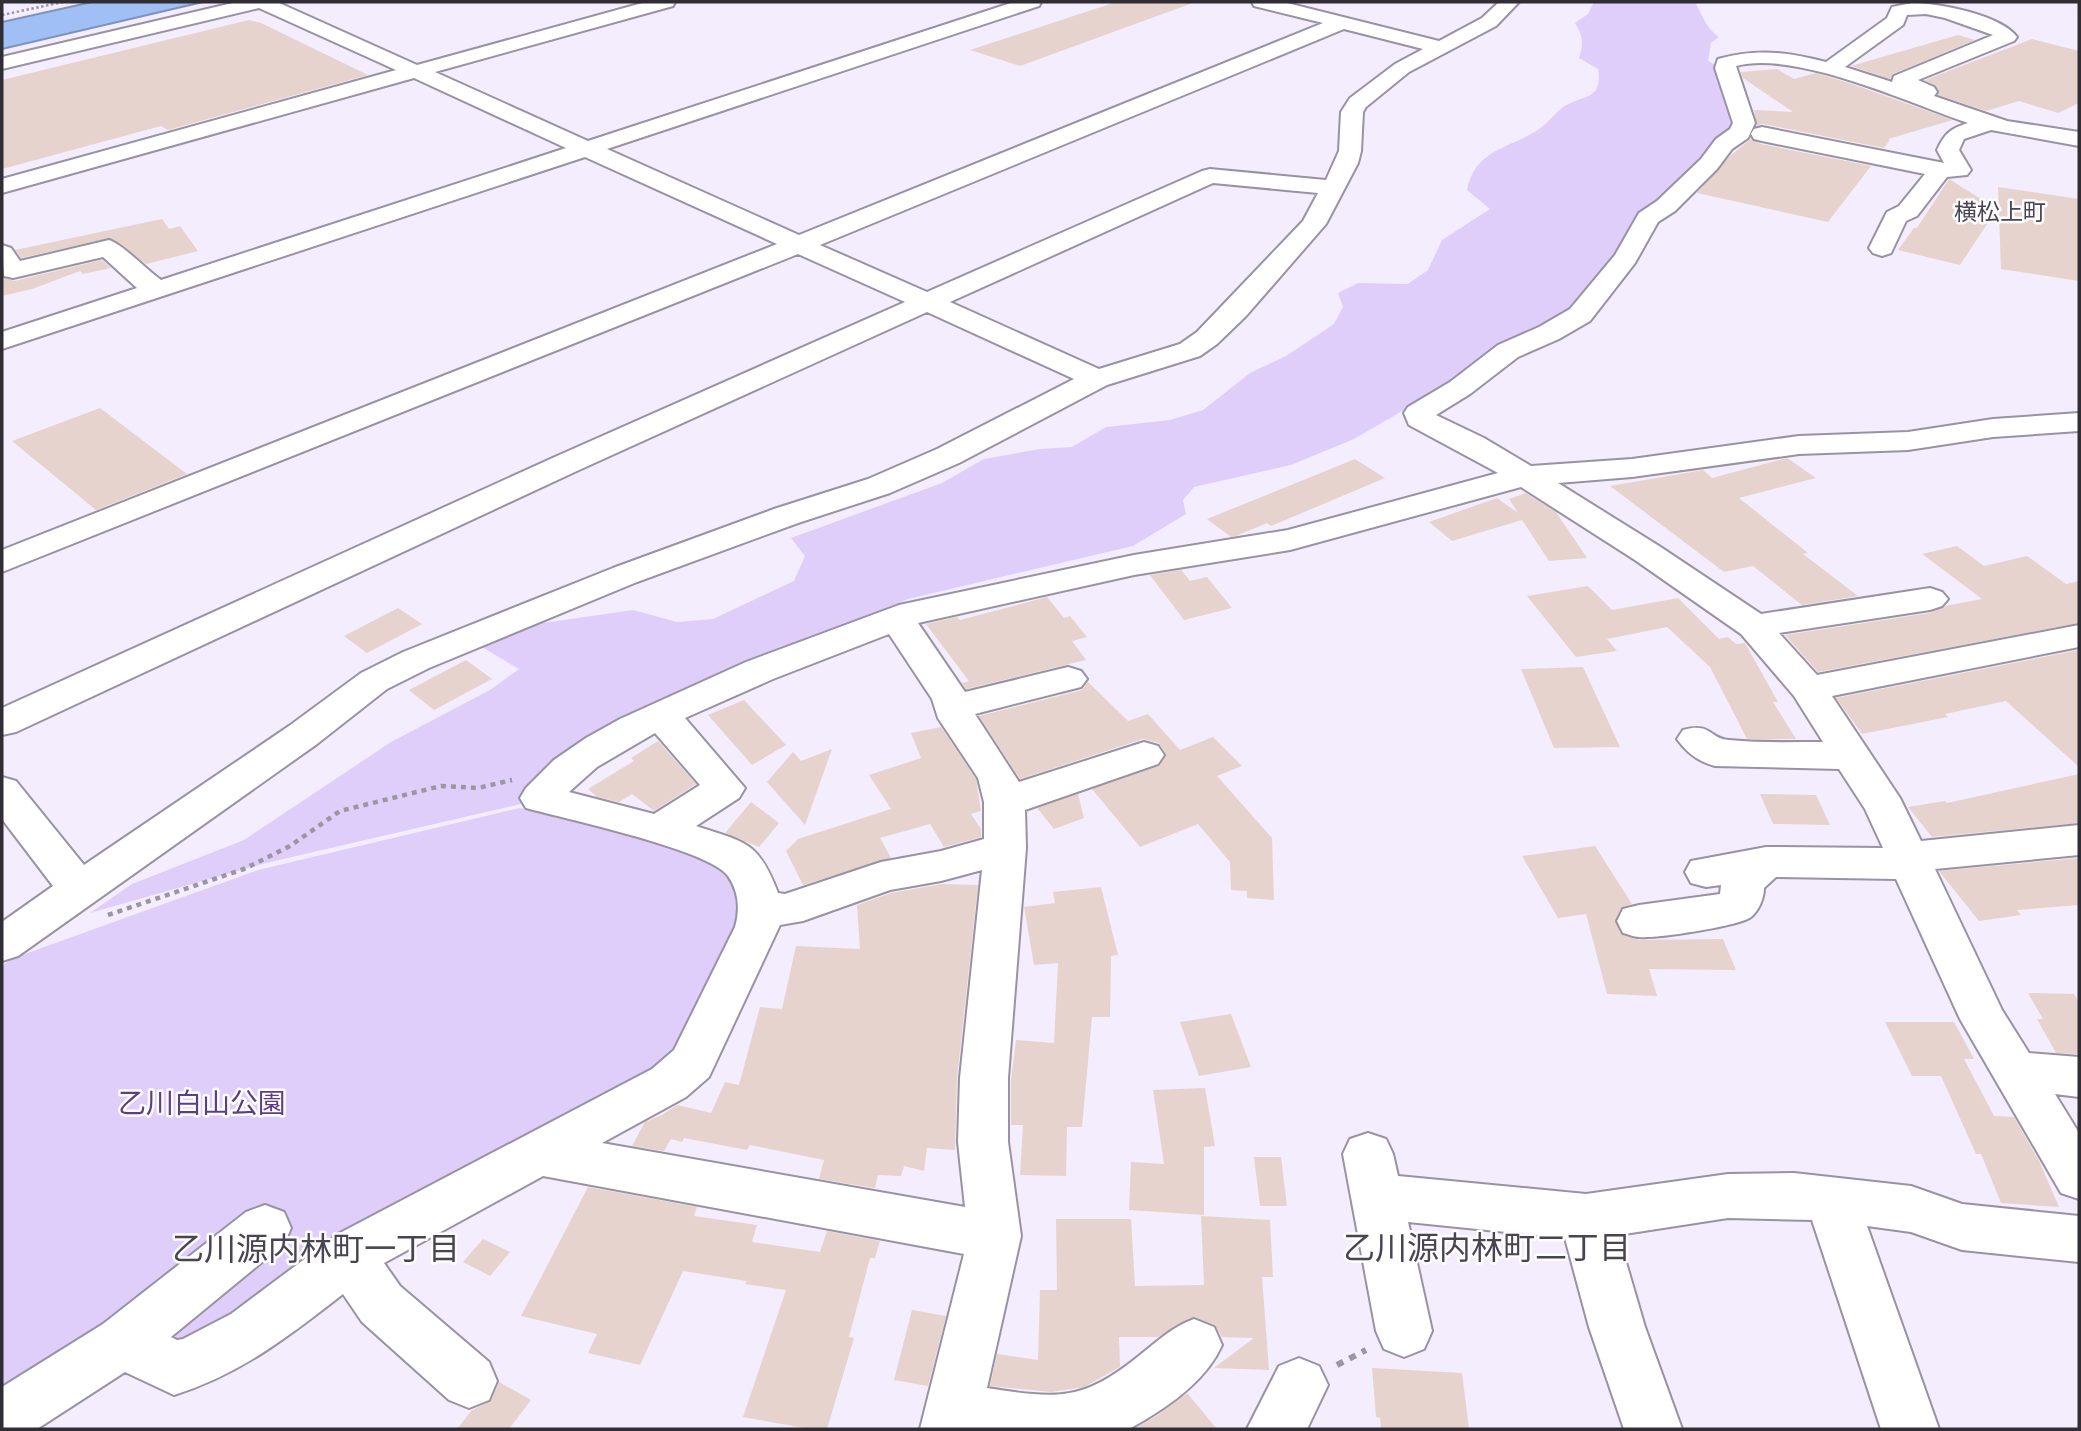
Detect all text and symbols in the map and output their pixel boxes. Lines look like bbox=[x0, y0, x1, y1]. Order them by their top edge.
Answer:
district label: 横松上町 bbox=[1954, 198, 2046, 226]
park label: 乙川白山公園 bbox=[118, 1086, 286, 1120]
district label: 乙川源内林町二丁目 bbox=[1343, 1228, 1631, 1267]
district label: 乙川源内林町一丁目 bbox=[172, 1229, 460, 1268]

